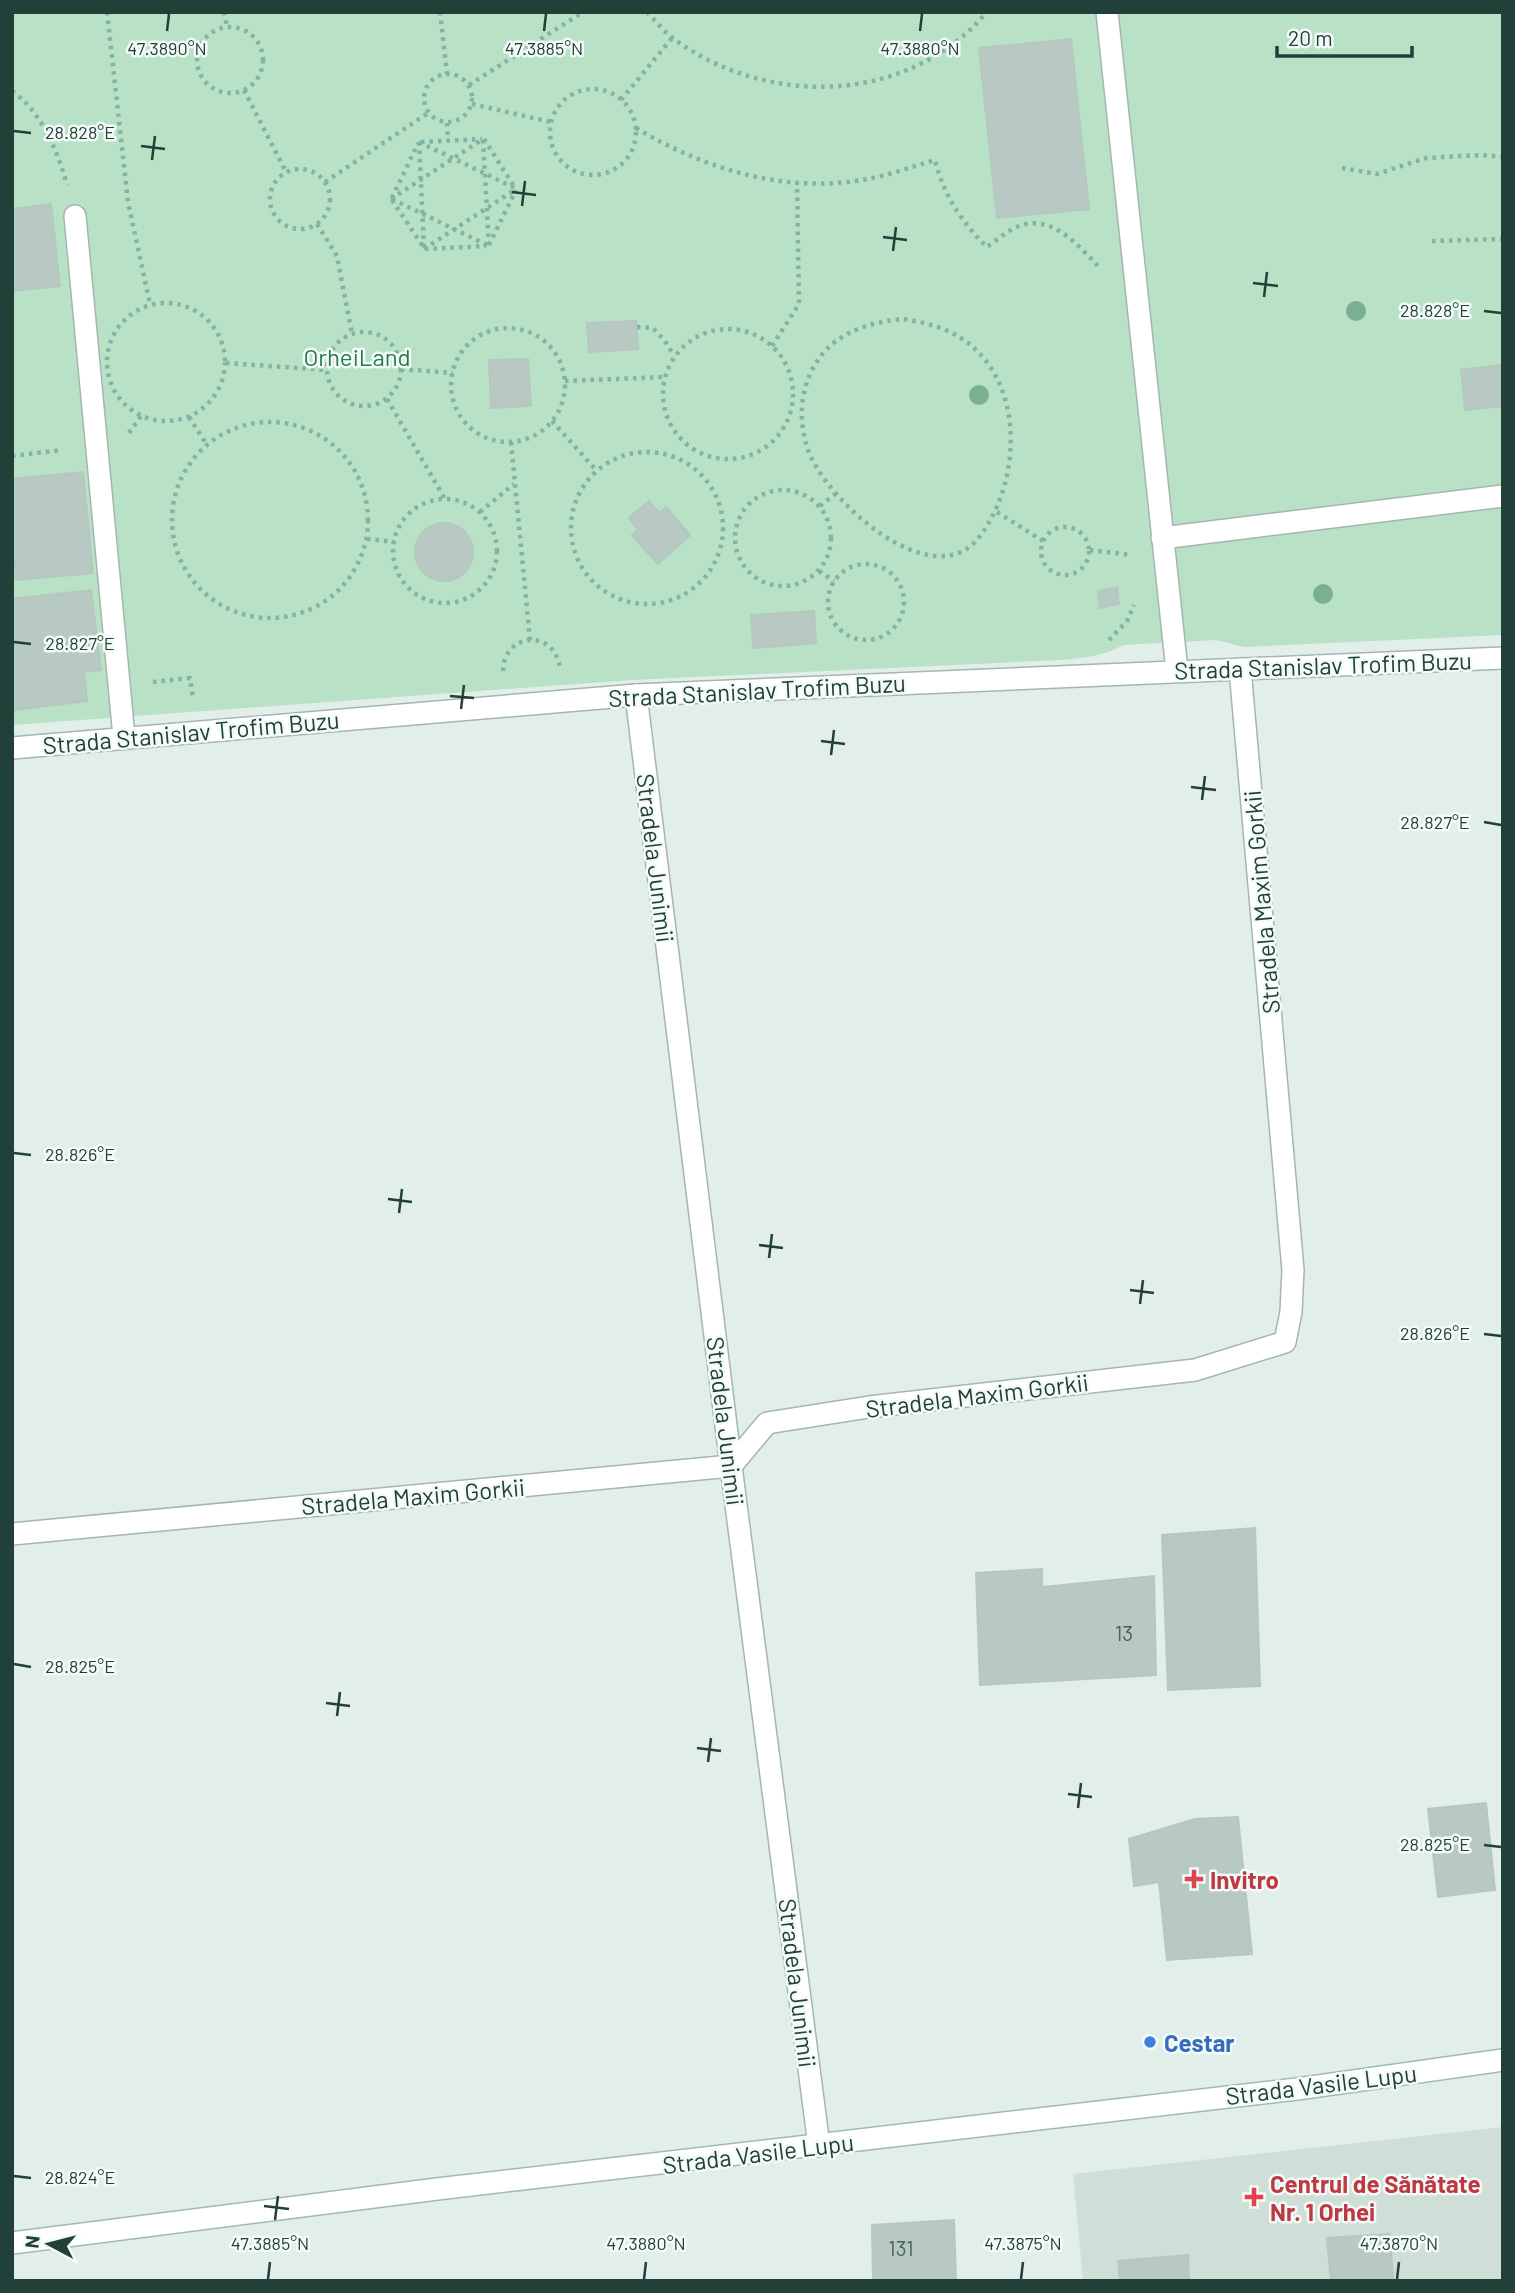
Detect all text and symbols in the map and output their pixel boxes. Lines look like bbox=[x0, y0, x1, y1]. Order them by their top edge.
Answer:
scale bar bbox=[1277, 14, 1412, 58]
text: 20 m bbox=[1288, 25, 1333, 50]
text: 47.3890°N bbox=[127, 37, 207, 59]
text: 47.3885°N bbox=[505, 37, 583, 59]
text: 47.3880°N bbox=[880, 37, 960, 59]
text: 28.828°E bbox=[45, 121, 115, 143]
text: 28.828°E bbox=[1400, 299, 1470, 321]
park label: OrheiLand bbox=[303, 342, 411, 371]
text: 28.827°E bbox=[45, 632, 115, 654]
street label: Strada Stanislav Trofim Buzu bbox=[1174, 645, 1472, 685]
street label: Strada Stanislav Trofim Buzu bbox=[608, 668, 906, 712]
street label: Strada Stanislav Trofim Buzu bbox=[41, 705, 341, 759]
street label: Stradela Junimii bbox=[631, 772, 681, 944]
street label: Stradela Maxim Gorkii bbox=[1237, 789, 1285, 1015]
text: 28.827°E bbox=[1400, 811, 1470, 833]
text: 28.826°E bbox=[45, 1143, 115, 1165]
text: 28.826°E bbox=[1400, 1322, 1470, 1344]
street label: Stradela Junimii bbox=[701, 1335, 751, 1507]
street label: Stradela Maxim Gorkii bbox=[864, 1367, 1090, 1423]
street label: Stradela Maxim Gorkii bbox=[300, 1472, 526, 1520]
house number: 13 bbox=[1115, 1620, 1133, 1645]
text: 28.825°E bbox=[45, 1655, 115, 1677]
text: 28.825°E bbox=[1400, 1833, 1470, 1855]
place label: Invitro bbox=[1210, 1865, 1279, 1894]
marker: Invitro bbox=[1184, 1869, 1204, 1889]
street label: Stradela Junimii bbox=[773, 1897, 823, 2069]
place label: Cestar bbox=[1164, 2028, 1235, 2057]
marker: Cestar bbox=[1142, 2034, 1158, 2050]
street label: Strada Vasile Lupu bbox=[1224, 2058, 1418, 2110]
street label: Strada Vasile Lupu bbox=[661, 2127, 855, 2179]
text: 28.824°E bbox=[45, 2166, 115, 2188]
place label: Centrul de Sănătate Nr. 1 Orhei bbox=[1270, 2169, 1481, 2226]
marker: Centrul de Sănătate Nr. 1 Orhei bbox=[1244, 2187, 1264, 2207]
north arrow bbox=[14, 2209, 84, 2279]
text: 47.3885°N bbox=[231, 2232, 309, 2254]
text: 47.3880°N bbox=[606, 2232, 686, 2254]
text: 47.3875°N bbox=[984, 2232, 1062, 2254]
text: 47.3870°N bbox=[1360, 2232, 1438, 2254]
text: N bbox=[19, 2234, 44, 2250]
house number: 131 bbox=[888, 2235, 914, 2260]

